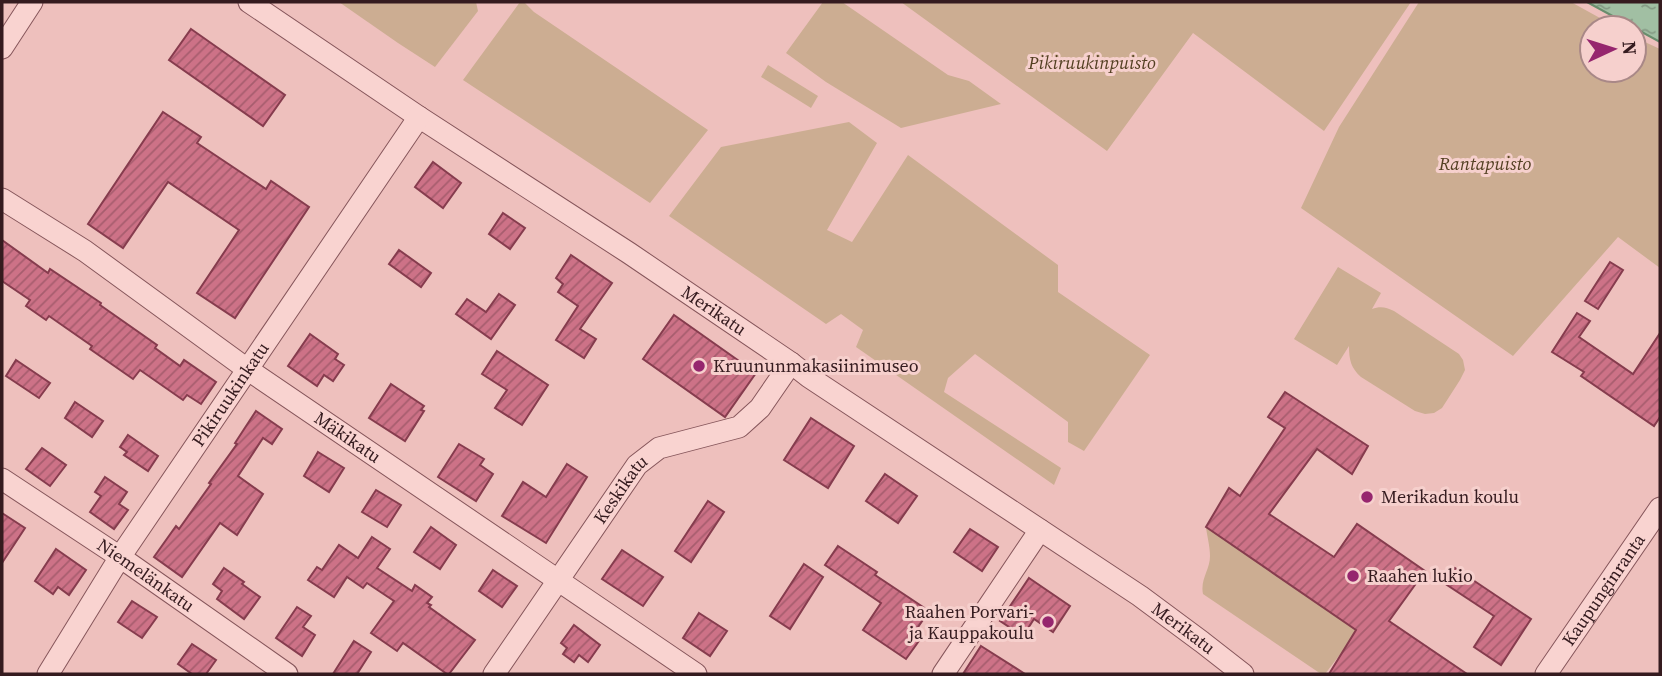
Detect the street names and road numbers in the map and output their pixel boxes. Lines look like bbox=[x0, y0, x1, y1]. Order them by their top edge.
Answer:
street label: Merikatu bbox=[677, 279, 752, 341]
street label: Pikiruukinkatu bbox=[186, 337, 275, 451]
street label: Mäkikatu bbox=[310, 405, 386, 469]
street label: Keskikatu bbox=[587, 448, 653, 529]
street label: Kaupunginranta bbox=[1556, 528, 1651, 651]
street label: Niemelänkatu bbox=[92, 532, 200, 618]
street label: Merikatu bbox=[1147, 596, 1221, 660]

